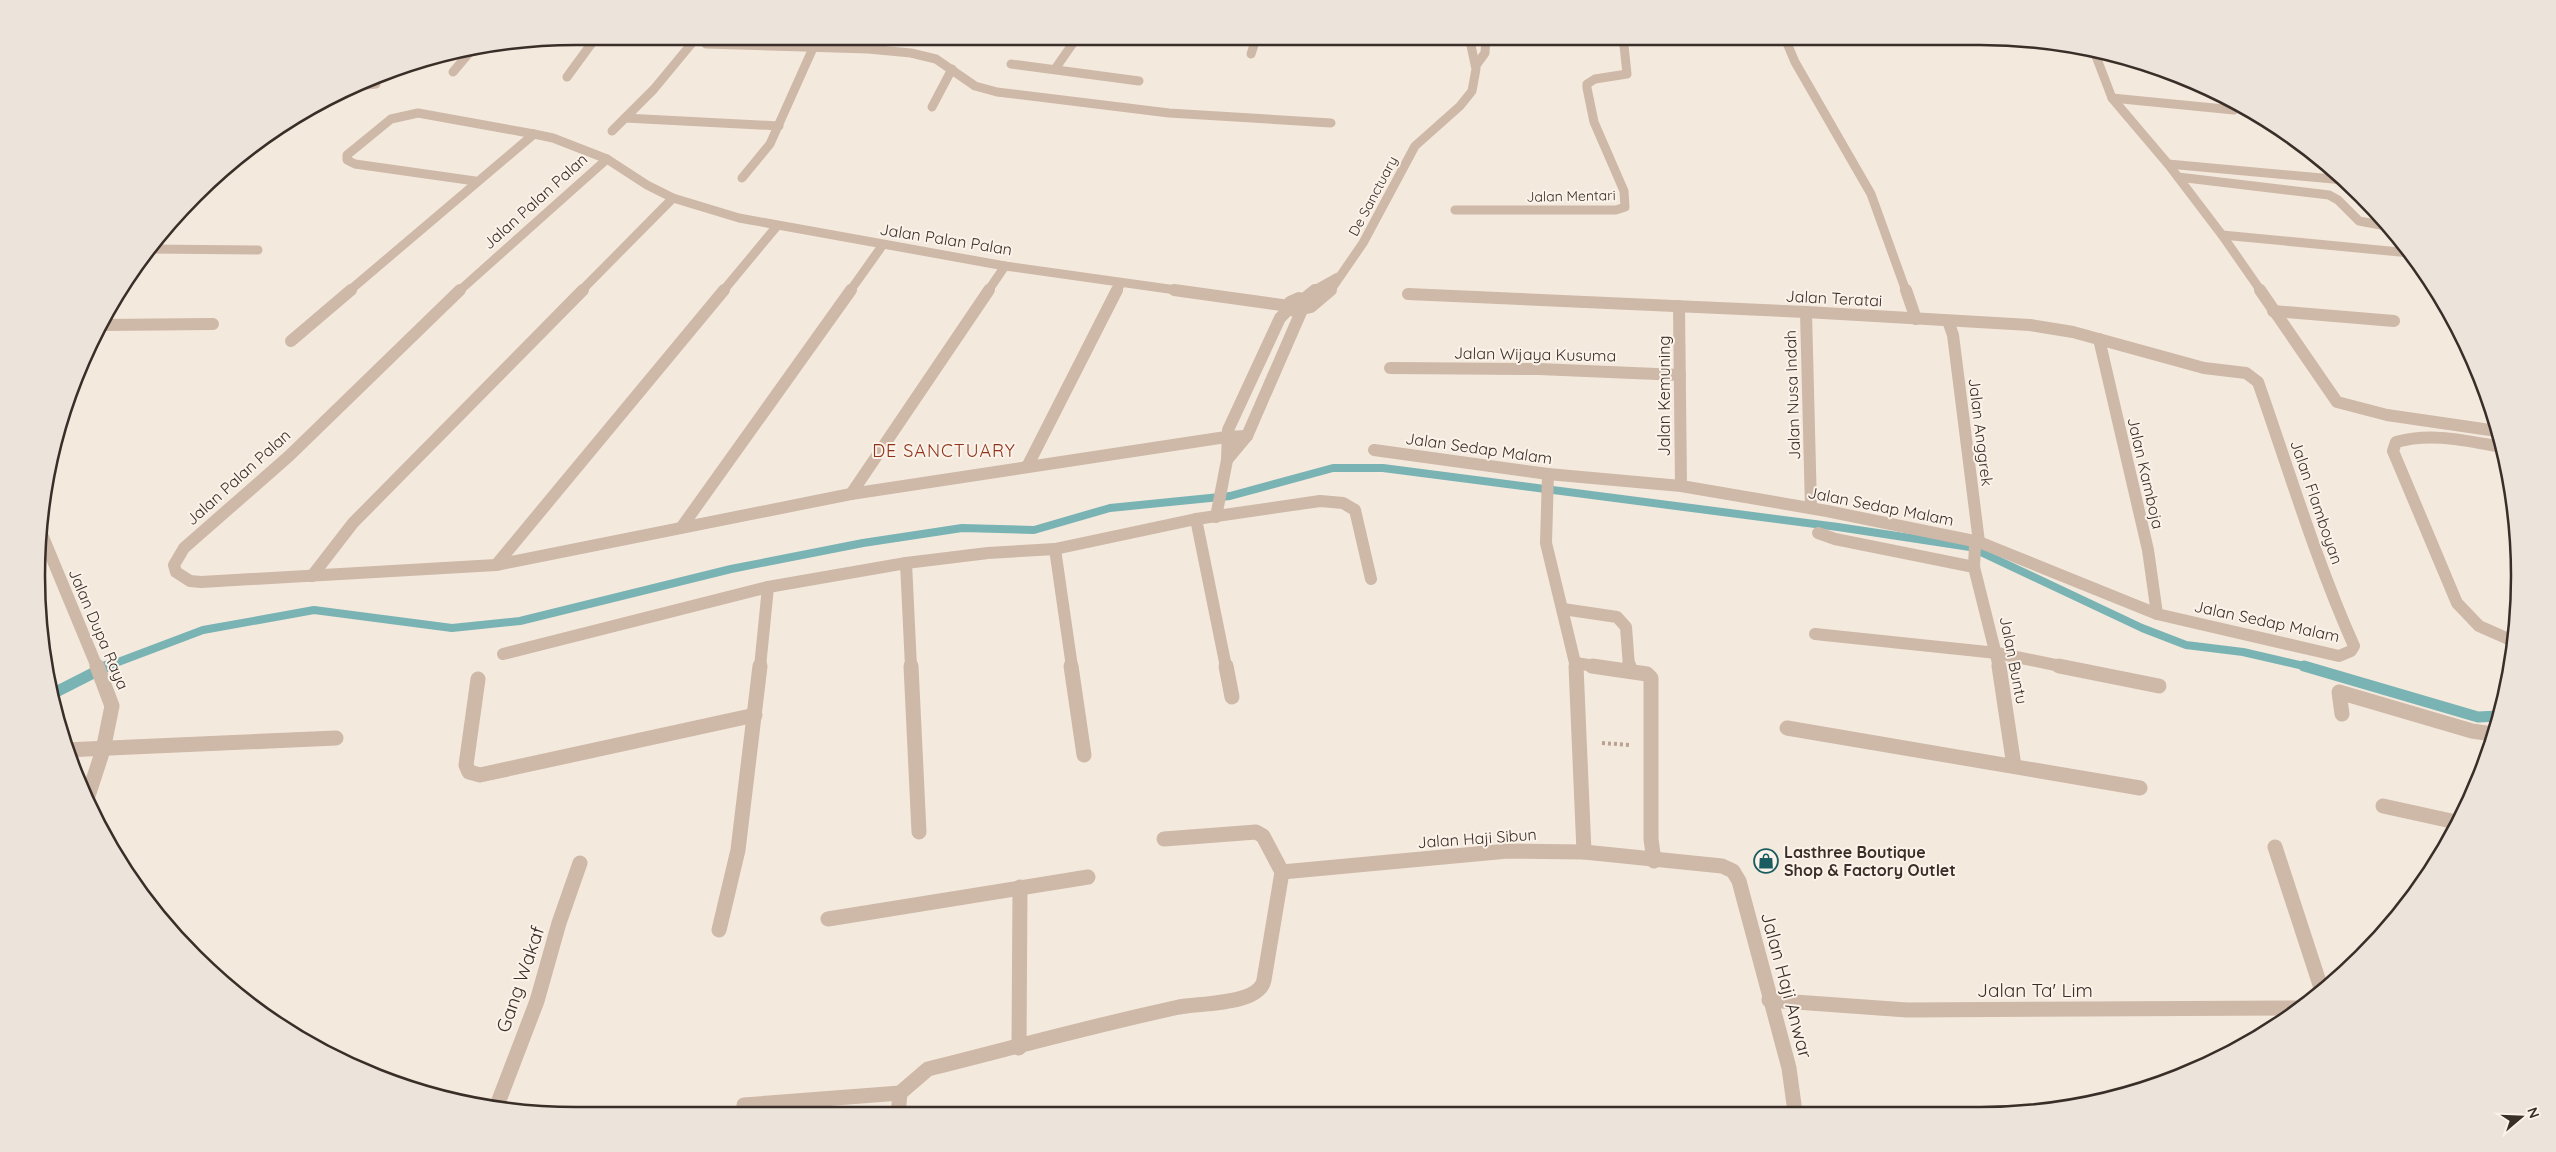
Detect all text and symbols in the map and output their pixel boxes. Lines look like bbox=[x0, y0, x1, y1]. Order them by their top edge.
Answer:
street label: Jalan Palan Palan bbox=[479, 149, 591, 253]
street label: De Sanctuary bbox=[1344, 153, 1402, 239]
street label: Jalan Mentari bbox=[1526, 186, 1616, 206]
street label: Jalan Palan Palan bbox=[878, 219, 1014, 259]
street label: Jalan Teratai bbox=[1785, 285, 1883, 311]
street label: Jalan Nusa Indah bbox=[1780, 330, 1804, 460]
street label: Jalan Kemuning bbox=[1654, 336, 1674, 456]
street label: Jalan Wijaya Kusuma bbox=[1454, 343, 1616, 365]
street label: Jalan Anggrek bbox=[1964, 377, 1998, 487]
street label: Jalan Kamboja bbox=[2123, 415, 2169, 531]
street label: Jalan Palan Palan bbox=[182, 425, 294, 529]
street label: Jalan Sedap Malam bbox=[1404, 428, 1554, 468]
street label: Jalan Flamboyan bbox=[2286, 437, 2348, 567]
district label: DE SANCTUARY bbox=[872, 439, 1016, 462]
street label: Jalan Sedap Malam bbox=[1806, 482, 1956, 530]
street label: Jalan Dupa Raya bbox=[64, 565, 134, 693]
street label: Jalan Sedap Malam bbox=[2192, 596, 2342, 646]
street label: Jalan Buntu bbox=[1996, 614, 2032, 706]
street label: Jalan Haji Sibun bbox=[1417, 824, 1537, 852]
place label: Lasthree Boutique Shop & Factory Outlet bbox=[1784, 842, 1956, 880]
shop icon: Lasthree Boutique Shop & Factory Outlet bbox=[1753, 848, 1779, 874]
street label: Jalan Haji Anwar bbox=[1756, 909, 1818, 1061]
street label: Gang Wakaf bbox=[491, 922, 549, 1035]
street label: Jalan Ta' Lim bbox=[1977, 978, 2093, 1002]
north arrow bbox=[2496, 1092, 2546, 1142]
text: N bbox=[2523, 1105, 2543, 1121]

